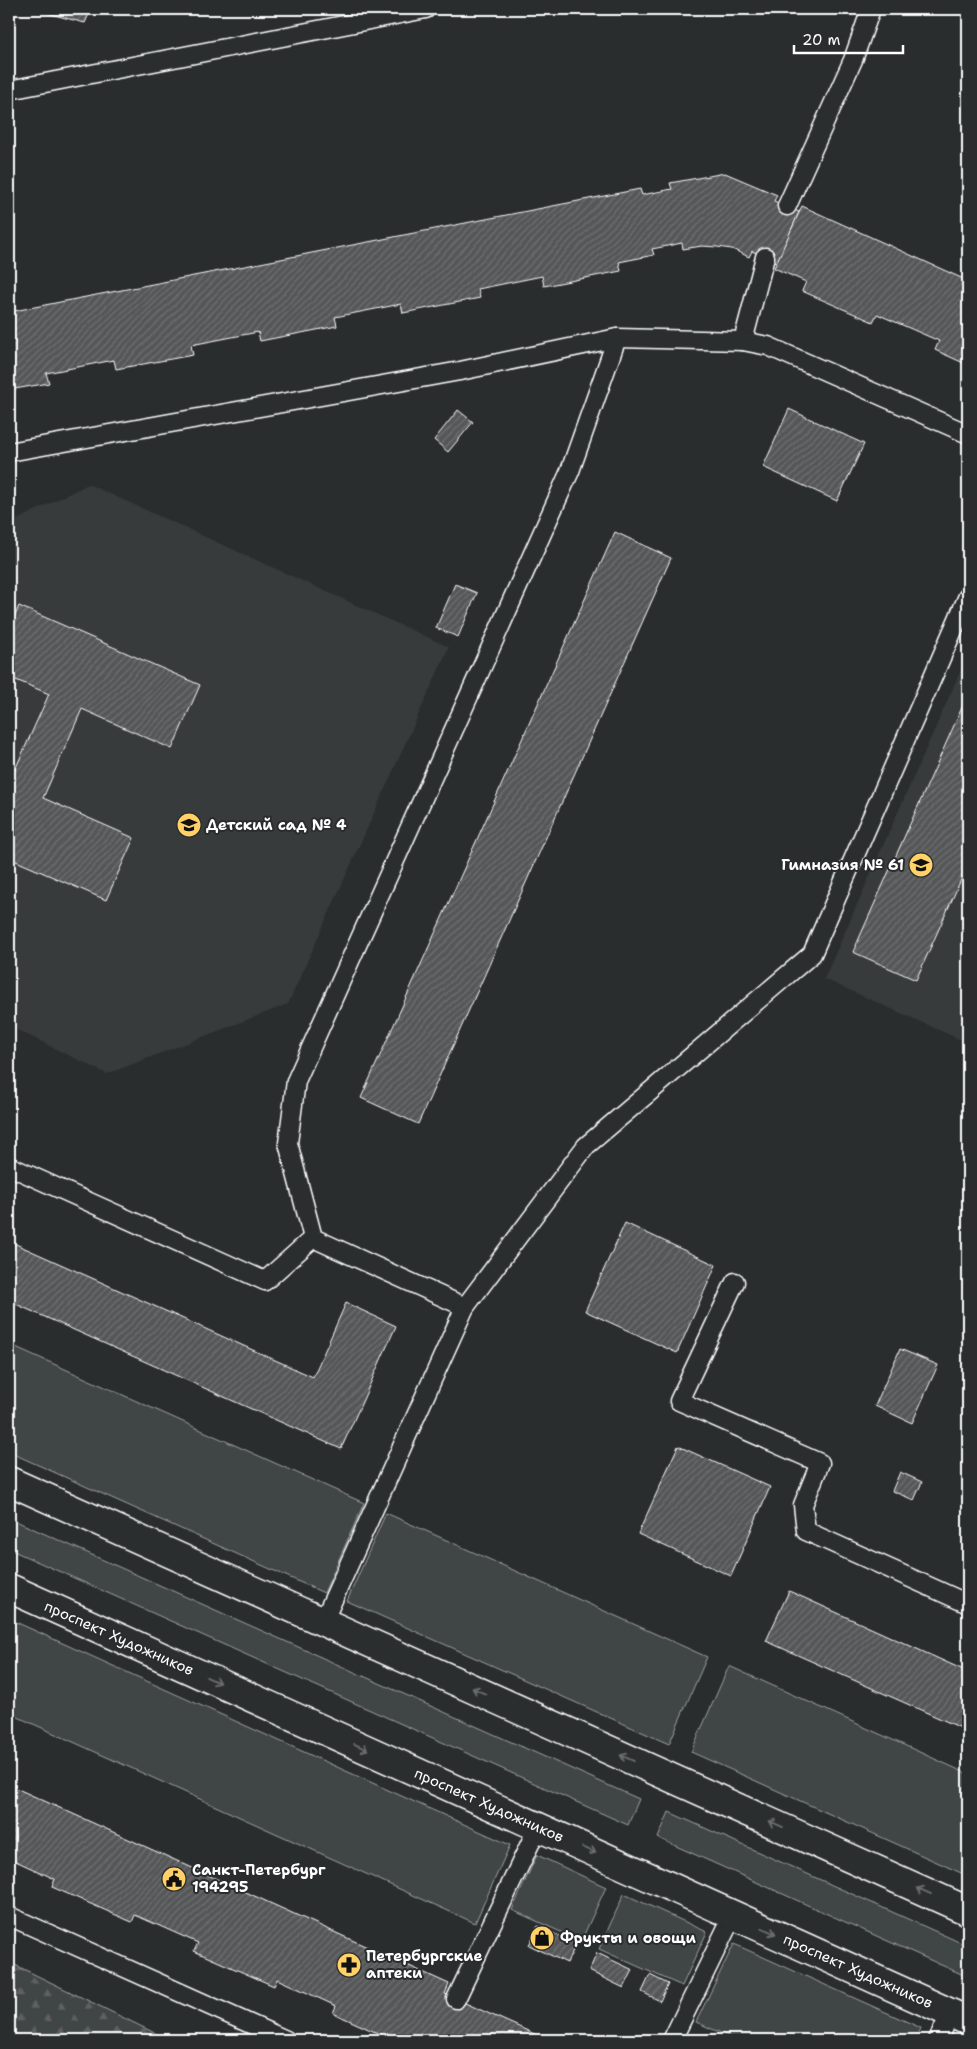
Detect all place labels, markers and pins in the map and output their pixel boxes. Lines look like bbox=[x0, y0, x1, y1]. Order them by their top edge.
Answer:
school or university icon: Детский сад № 4 bbox=[176, 812, 202, 838]
place label: Детский сад № 4 bbox=[206, 815, 347, 835]
school or university icon: Гимназия № 61 bbox=[908, 852, 934, 878]
place label: Гимназия № 61 bbox=[781, 855, 904, 875]
place label: Санкт-Петербург 194295 bbox=[192, 1860, 326, 1897]
public building icon: Санкт-Петербург 194295 bbox=[161, 1866, 187, 1892]
shop icon: Фрукты и овощи bbox=[529, 1925, 555, 1951]
place label: Фрукты и овощи bbox=[560, 1928, 697, 1948]
place label: Петербургские аптеки bbox=[366, 1946, 482, 1983]
pharmacy icon: Петербургские аптеки bbox=[336, 1952, 362, 1978]

